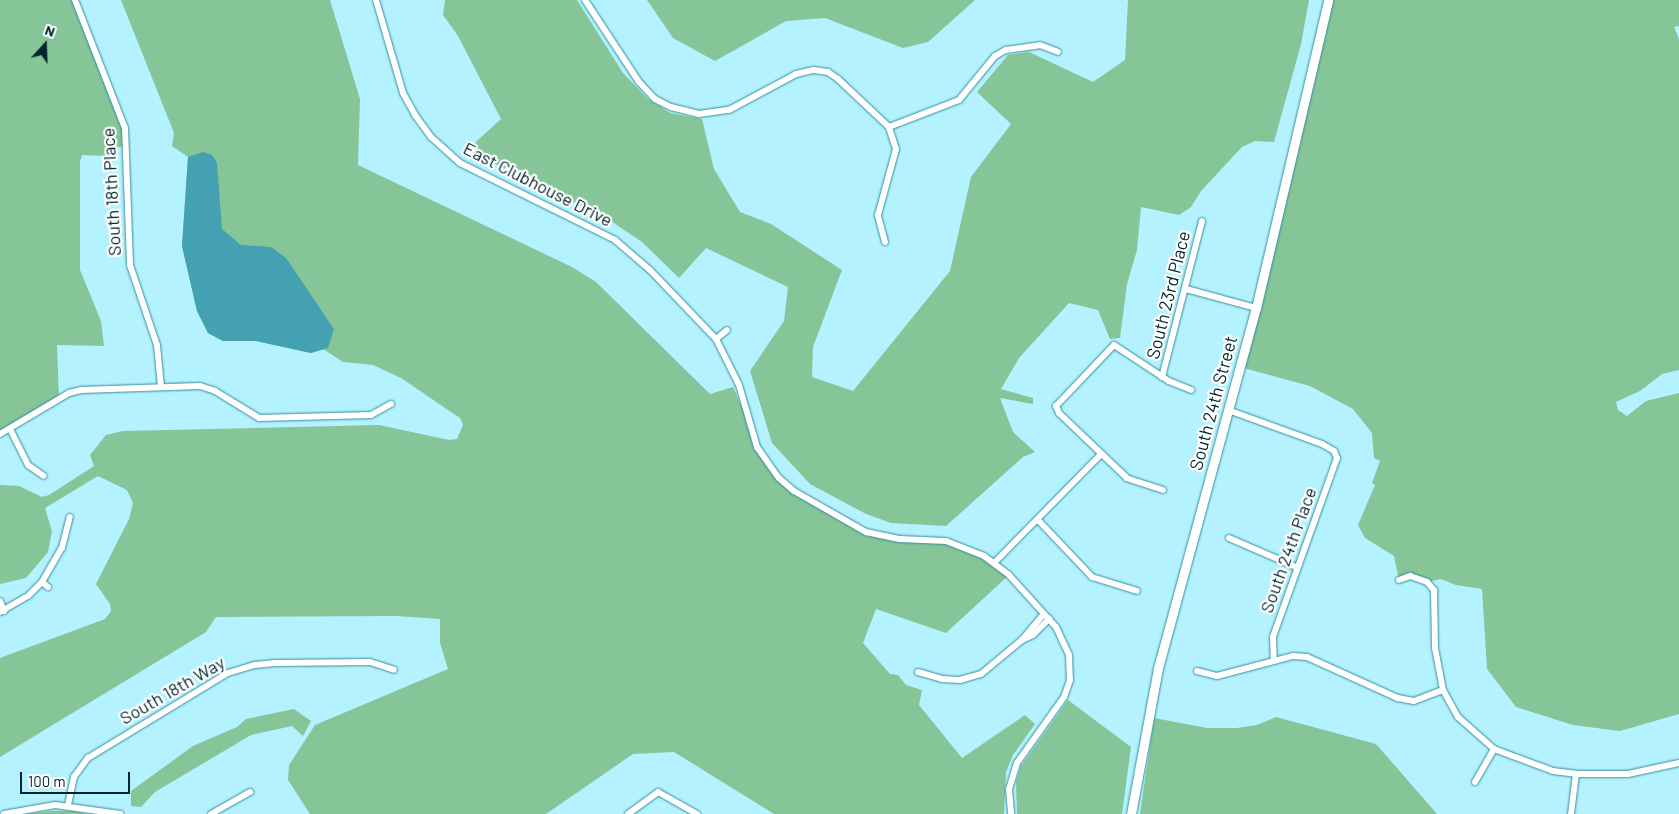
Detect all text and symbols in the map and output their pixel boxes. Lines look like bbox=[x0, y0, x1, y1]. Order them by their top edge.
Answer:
north arrow bbox=[20, 20, 70, 70]
text: N bbox=[43, 21, 58, 40]
street label: South 18th Place bbox=[97, 127, 125, 257]
street label: East Clubhouse Drive bbox=[460, 137, 616, 231]
street label: South 23rd Place bbox=[1142, 229, 1194, 361]
street label: South 24th Street bbox=[1185, 333, 1241, 473]
street label: South 24th Place bbox=[1255, 484, 1321, 616]
street label: South 18th Way bbox=[116, 651, 228, 729]
scale bar bbox=[22, 762, 132, 794]
text: 100 m bbox=[28, 772, 66, 790]

